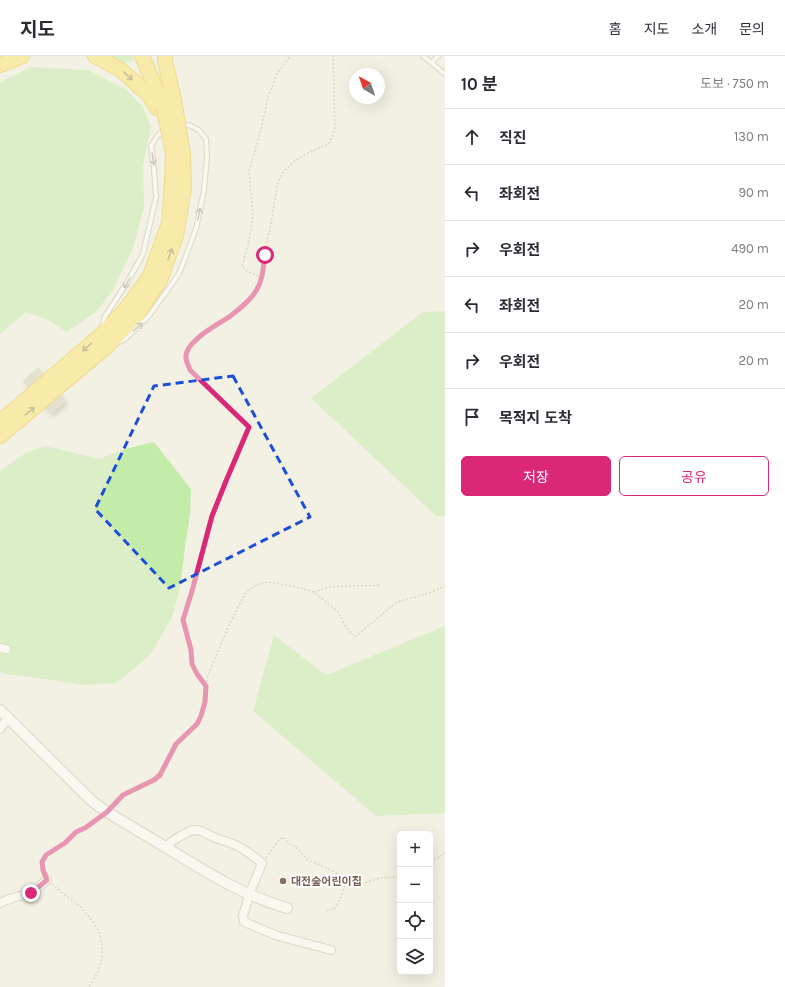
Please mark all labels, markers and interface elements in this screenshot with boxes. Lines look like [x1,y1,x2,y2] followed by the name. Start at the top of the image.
[20,19,55,41] text: 지도
[609,21,622,38] text: 홈
[644,21,669,38] text: 지도
[691,21,717,38] text: 소개
[739,21,765,38] text: 문의
[349,68,385,104] north arrow
[123,72,134,81] one-way arrow
[461,74,498,94] text: 10 분
[700,76,769,91] text: 도보 · 750 m
[461,126,483,148] icon: ahead
[499,129,527,147] text: 직진
[734,129,769,144] text: 130 m
[149,152,157,165] one-way arrow
[461,182,483,204] icon: left
[499,185,540,203] text: 좌회전
[738,185,769,200] text: 90 m
[195,208,203,221] one-way arrow
[461,238,483,260] icon: right
[499,241,540,259] text: 우회전
[731,241,769,256] text: 490 m
[256,246,274,264] route start
[166,248,174,260] one-way arrow
[123,277,131,288] one-way arrow
[461,294,483,316] icon: left
[499,297,540,315] text: 좌회전
[739,297,769,312] text: 20 m
[133,322,143,331] one-way arrow
[82,343,92,352] one-way arrow
[461,350,483,372] icon: right
[499,353,540,371] text: 우회전
[739,353,769,368] text: 20 m
[461,406,483,428] icon: arrive
[25,407,35,416] one-way arrow
[499,409,572,427] text: 목적지 도착
[461,456,611,496] button: 저장
[619,456,769,496] button: 공유
[397,831,433,975] map controls
[397,831,433,867] button: +
[397,867,433,903] button: −
[291,875,362,888] place label: 대전숲어린이집
[278,876,288,886] marker: 대전숲어린이집
[22,884,40,902] route end
[397,903,433,939] button: locate
[397,939,433,975] button: layers

